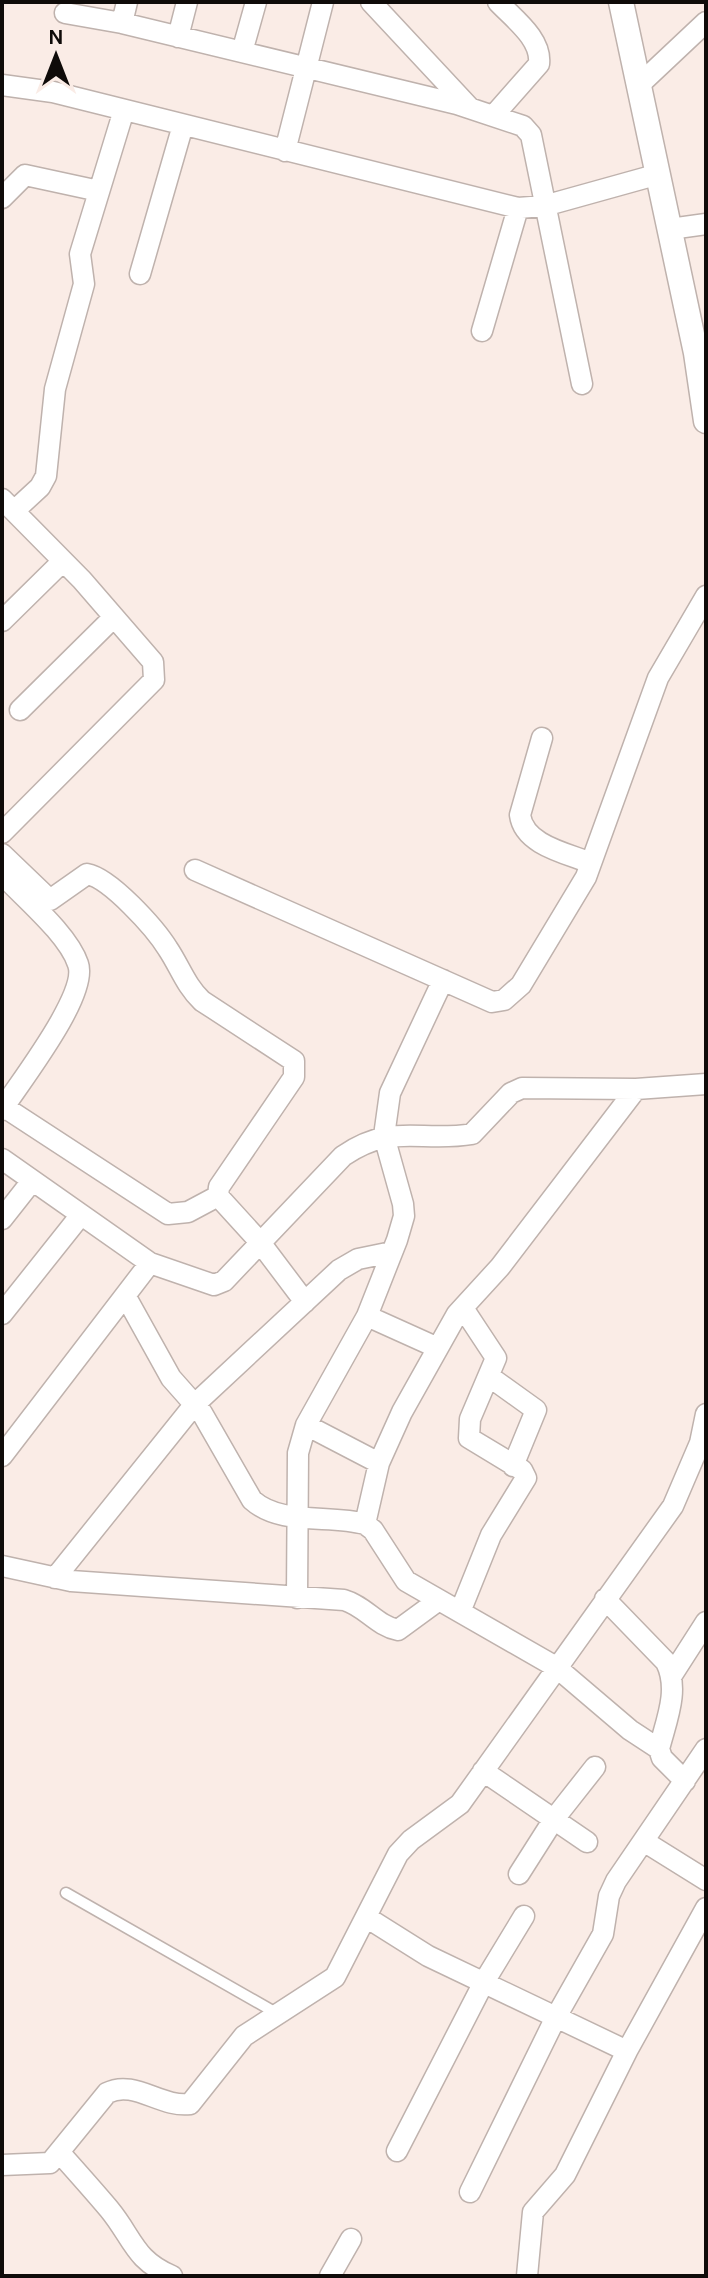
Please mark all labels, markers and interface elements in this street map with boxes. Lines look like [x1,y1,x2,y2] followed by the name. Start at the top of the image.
[16,16,96,96] north arrow
[48,24,64,50] text: N

